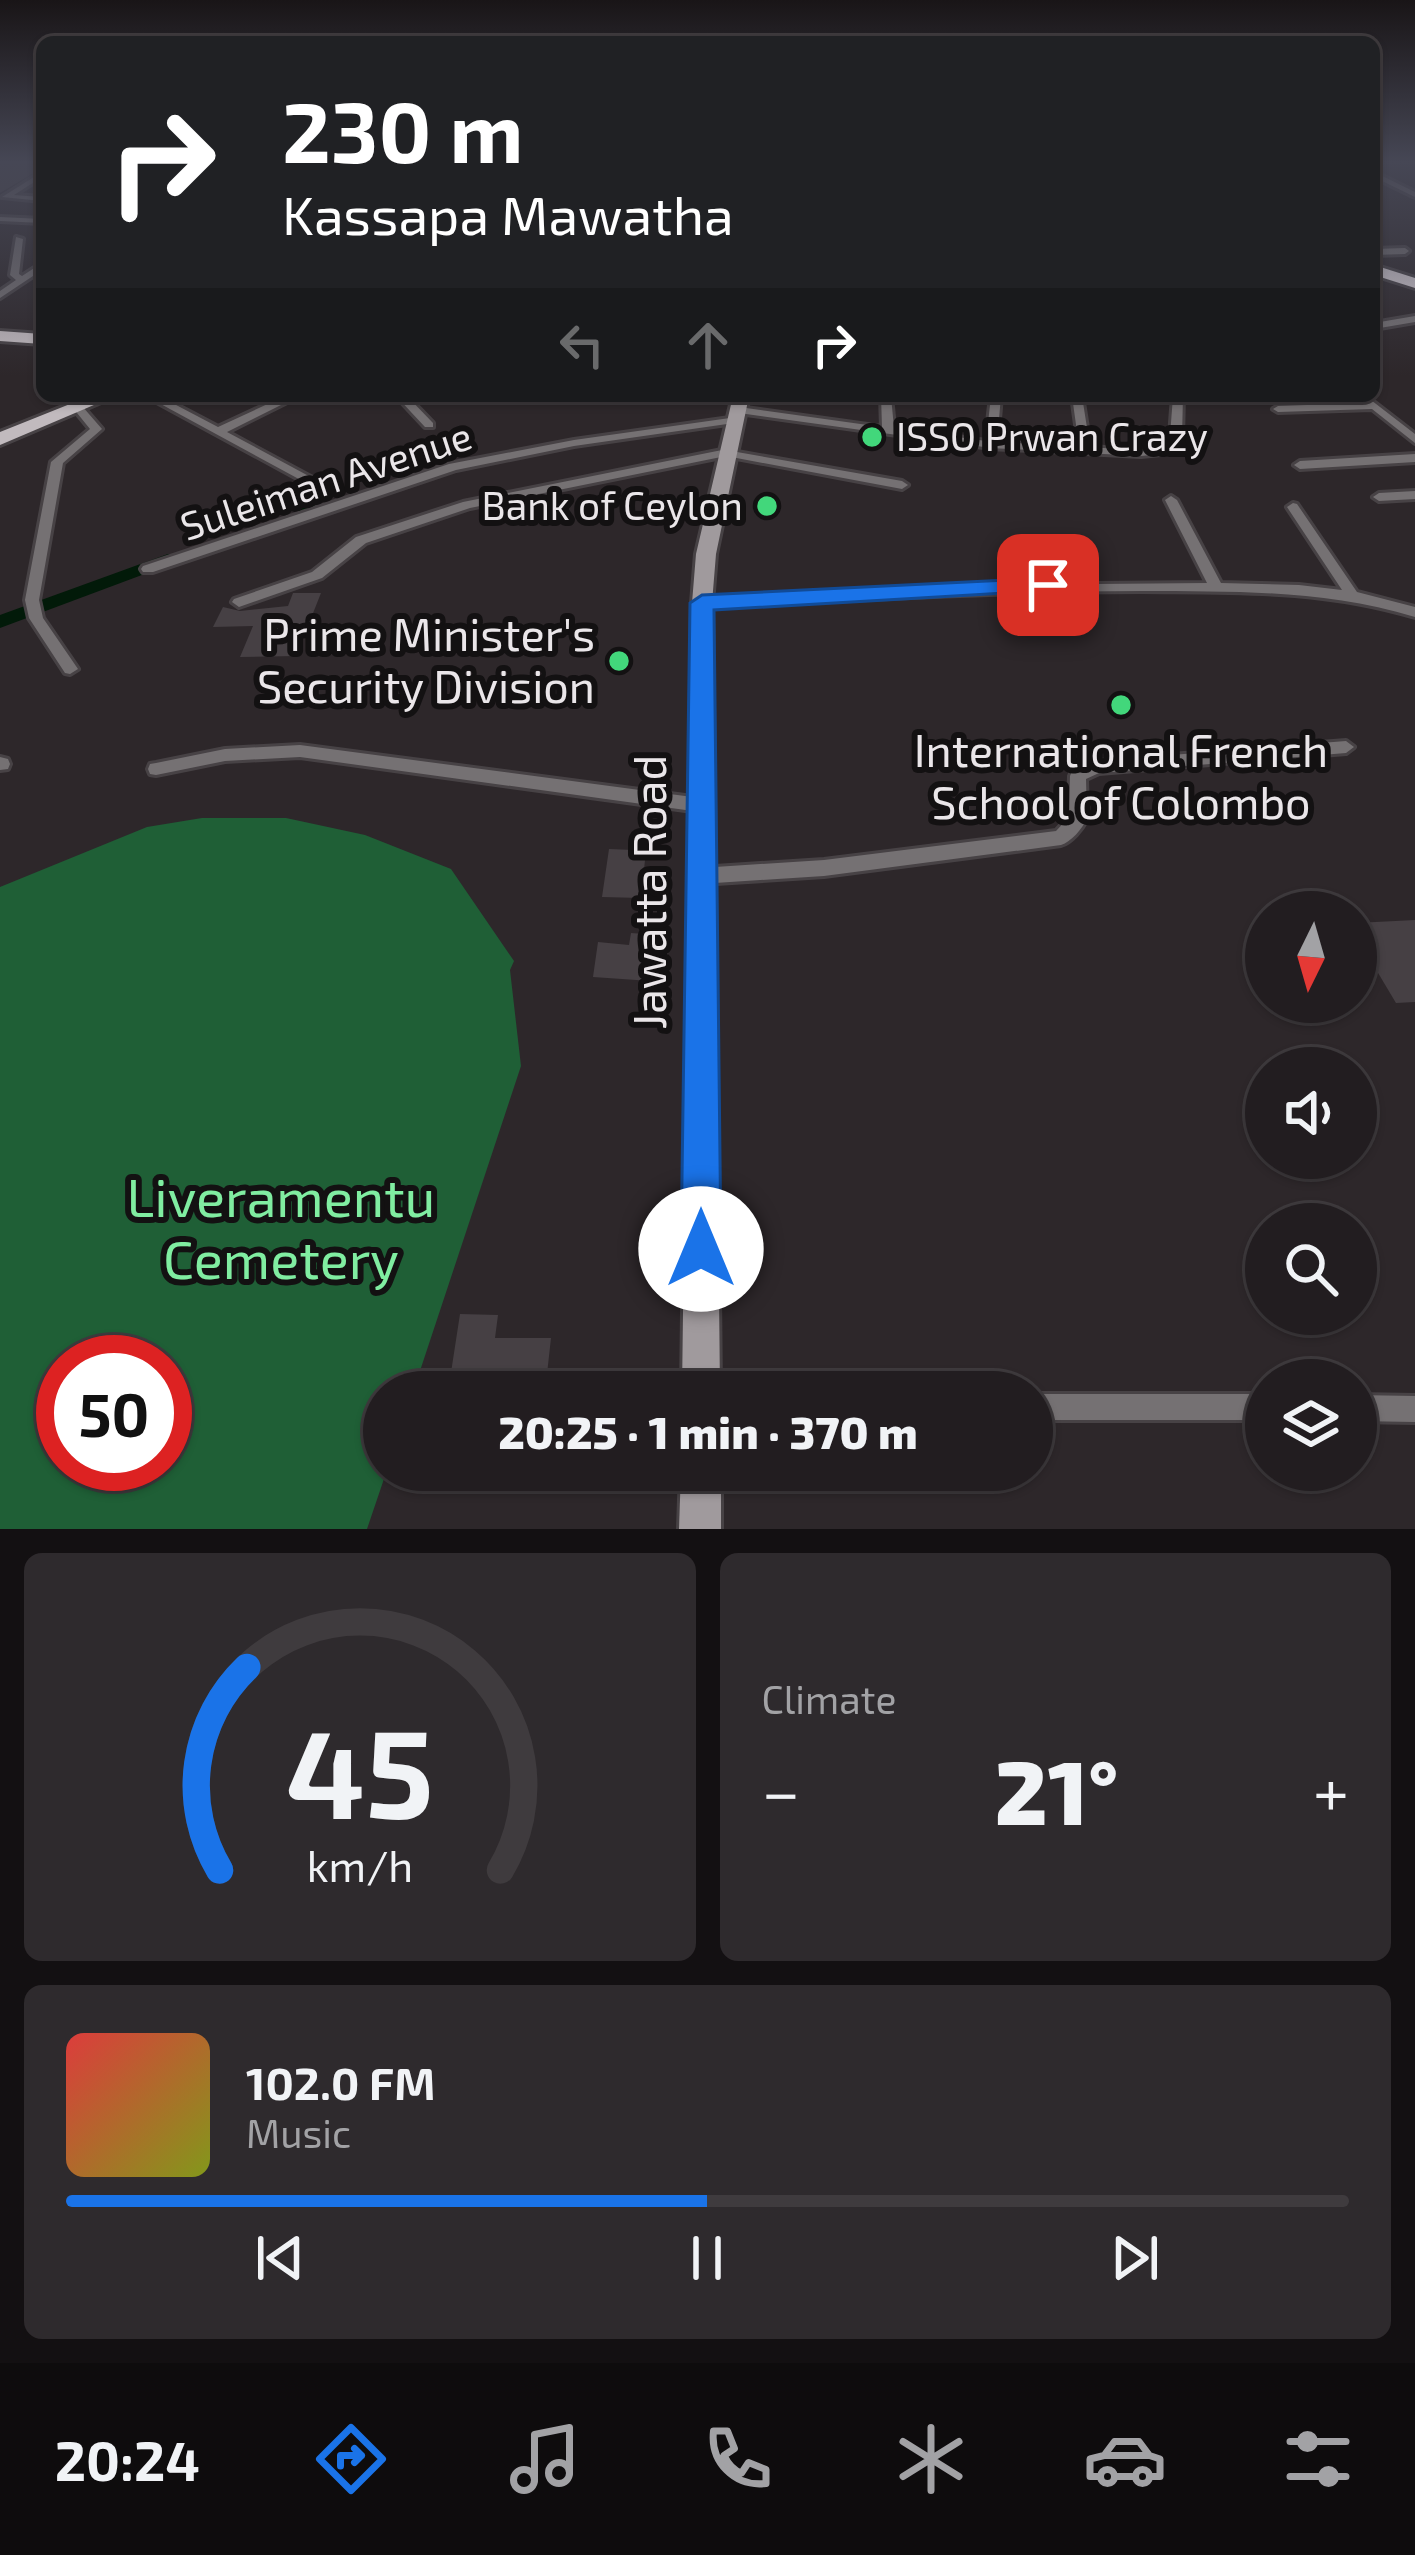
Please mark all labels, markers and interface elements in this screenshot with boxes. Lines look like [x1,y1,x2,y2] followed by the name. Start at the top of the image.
[282,79,524,180] text: 230 m
[84,84,240,240] icon: right
[282,181,734,246] text: Kassapa Mawatha
[549,312,615,378] icon: left
[675,312,741,378] icon: ahead
[801,312,867,378] icon: right
[174,410,477,549] street label: Suleiman Avenue
[896,412,1208,459] place label: ISSO Prwan Crazy
[859,424,885,450] marker: ISSO Prwan Crazy
[482,481,743,528] place label: Bank of Ceylon
[754,493,780,519] marker: Bank of Ceylon
[997,534,1099,636] pin
[1015,552,1081,618] icon: arrive
[257,606,595,712] place label: Prime Minister's Security Division
[606,648,632,674] marker: Prime Minister's Security Division
[1108,692,1134,718] marker: International French School of Colombo
[914,722,1328,828] place label: International French School of Colombo
[621,755,675,1029] street label: Jawatta Road
[1245,891,1377,1023] north arrow
[1245,891,1377,1491] map controls
[1245,1047,1377,1179] button: sound
[127,1163,435,1290] park label: Liveramentu Cemetery
[638,1186,764,1312] position arrow
[1245,1203,1377,1335] button: search
[36,1335,192,1491] speed limit sign: 50
[1245,1359,1377,1491] button: layers
[498,1404,918,1458] text: 20:25 · 1 min · 370 m
[762,1675,896,1722] text: Climate
[286,1694,434,1844] text: 45
[994,1735,1118,1843] text: 21°
[762,1750,800,1829] text: −
[1313,1750,1349,1829] text: +
[306,1839,413,1891] text: km/h
[246,2055,435,2109] text: 102.0 FM
[246,2109,351,2156] text: Music
[247,2225,313,2291] icon: previous
[674,2225,740,2291] icon: pause
[1102,2225,1168,2291] icon: next
[309,2417,393,2501] icon: directions
[503,2417,587,2501] icon: music
[696,2417,780,2501] icon: phone
[889,2417,973,2501] icon: climate
[1083,2417,1167,2501] icon: car
[1276,2417,1360,2501] icon: filters
[55,2427,200,2492] text: 20:24

